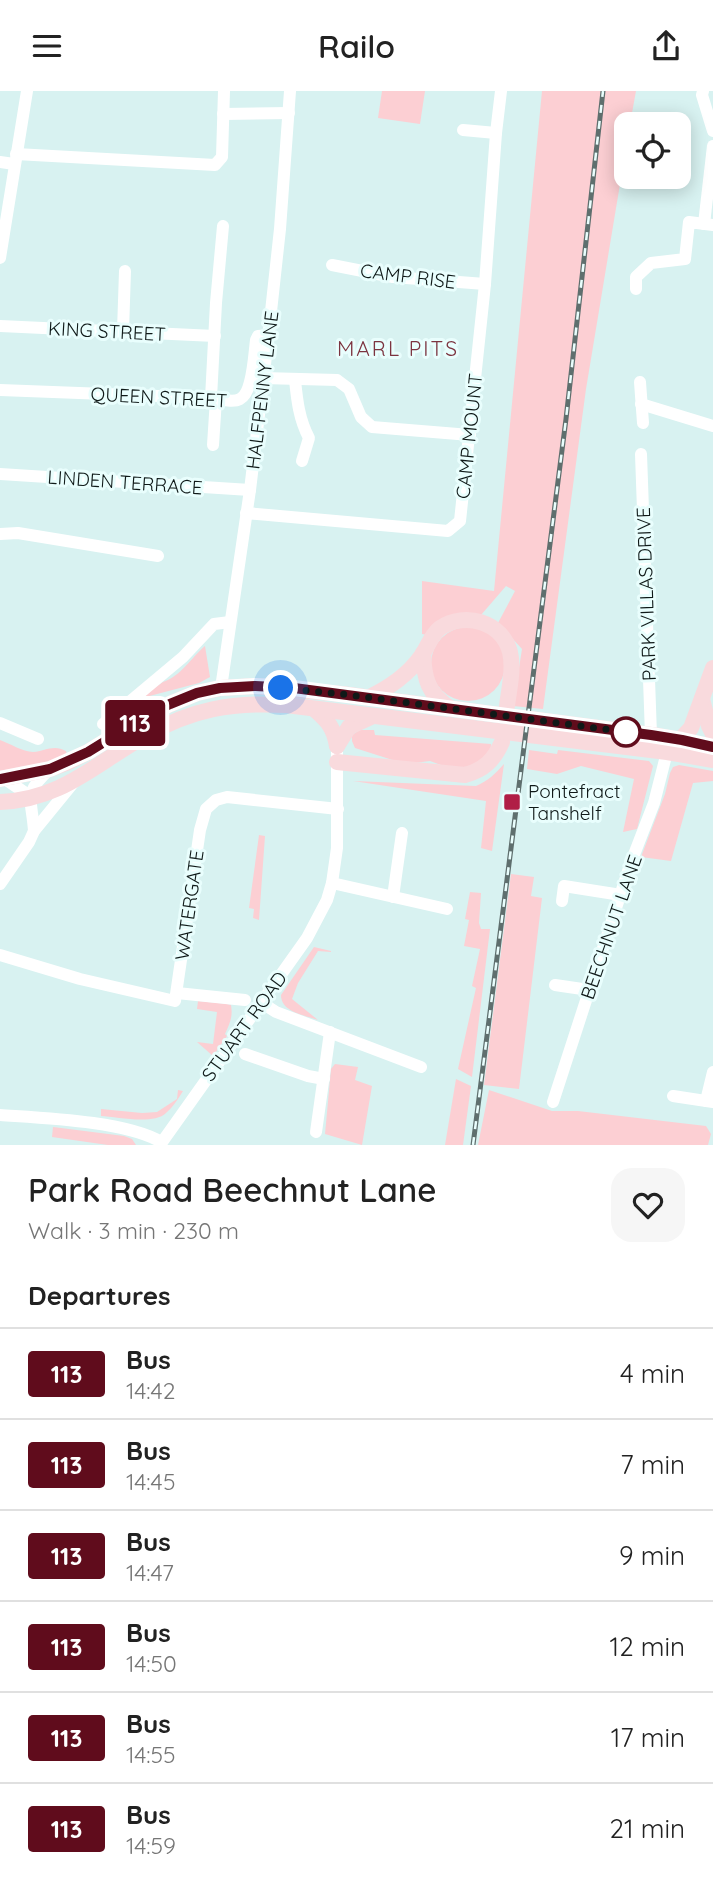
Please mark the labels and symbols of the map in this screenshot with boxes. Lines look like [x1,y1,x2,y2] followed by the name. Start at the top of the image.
[359,258,457,294] street label: CAMP RISE
[240,309,284,471] street label: HALFPENNY LANE
[48,316,166,346] street label: KING STREET
[337,335,459,361] district label: MARL PITS
[450,372,488,500] street label: CAMP MOUNT
[90,381,228,413] street label: QUEEN STREET
[47,465,203,499] street label: LINDEN TERRACE
[631,507,661,681] street label: PARK VILLAS DRIVE
[263,670,298,705] your location
[95,700,175,746] line badge: 113
[611,717,641,747] unlabelled marker
[528,779,620,825] place label: Pontefract Tanshelf
[502,792,522,812] marker: Pontefract Tanshelf
[169,848,209,962] street label: WATERGATE
[575,852,647,1002] street label: BEECHNUT LANE
[196,966,292,1086] street label: STUART ROAD

